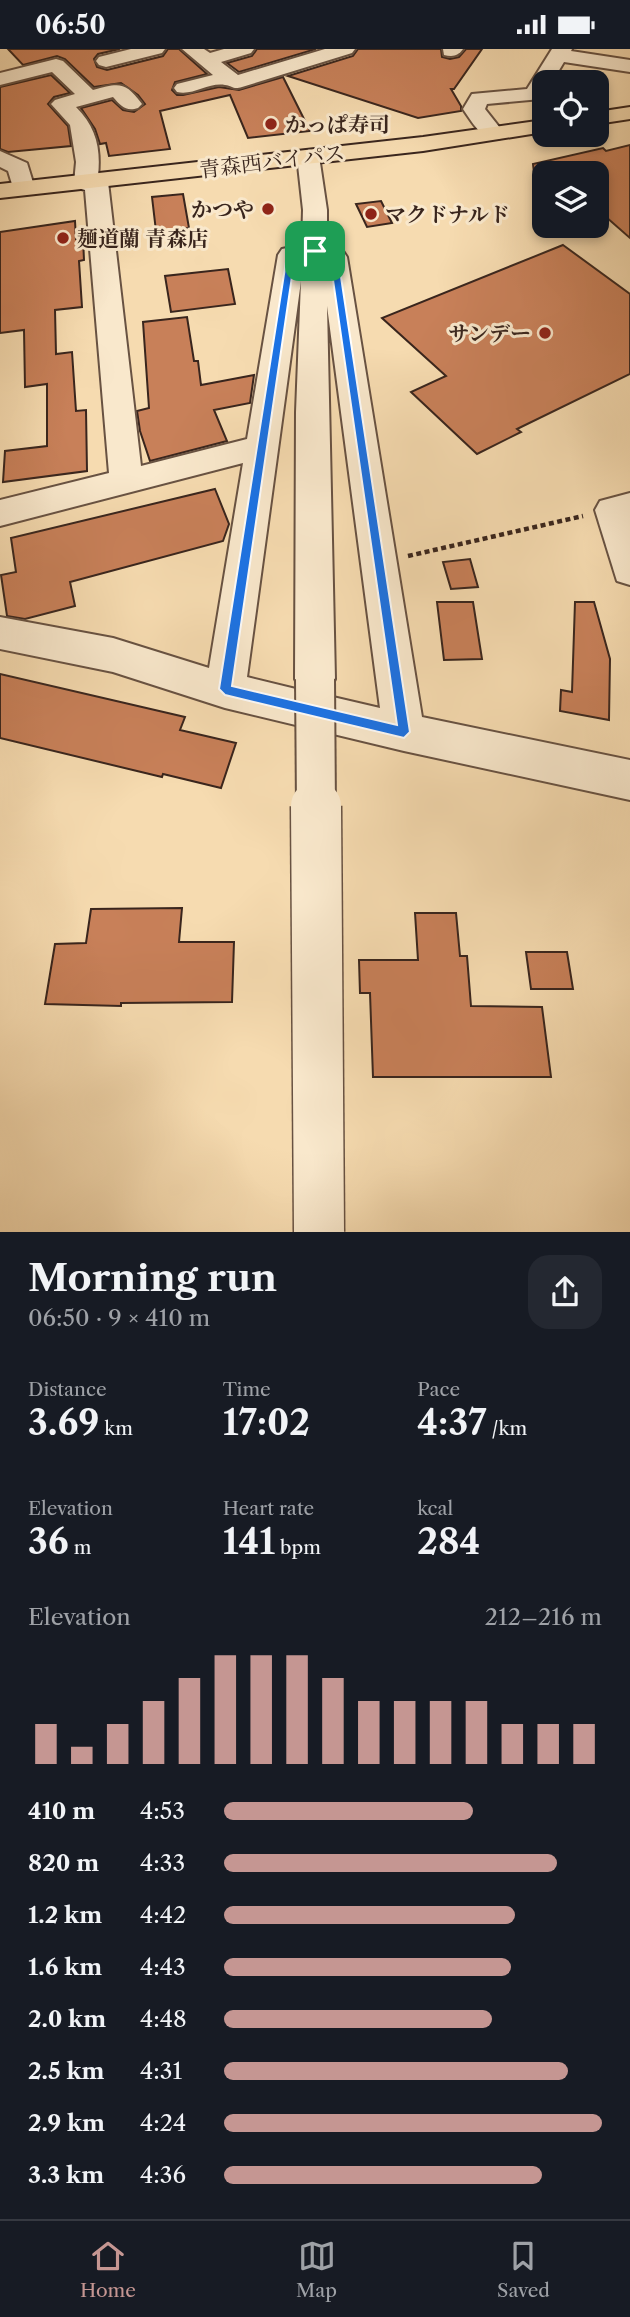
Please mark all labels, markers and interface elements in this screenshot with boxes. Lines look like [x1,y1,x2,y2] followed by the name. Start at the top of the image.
[35,9,106,41] text: 06:50
[532,70,609,238] map controls
[532,70,609,147] button: locate
[285,112,390,137] place label: かっぱ寿司
[263,116,279,132] marker: かっぱ寿司
[198,140,346,182] street label: 青森西バイパス
[532,161,609,238] button: layers
[191,197,254,222] place label: かつや
[260,201,276,217] marker: かつや
[385,202,510,227] place label: マクドナルド
[363,206,379,222] marker: マクドナルド
[285,221,345,281] pin
[77,226,208,251] place label: 麺道蘭 青森店
[55,230,71,246] marker: 麺道蘭 青森店
[296,232,334,270] icon: arrive
[448,321,531,346] place label: サンデー
[537,325,553,341] marker: サンデー
[28,1254,277,1301] text: Morning run
[528,1255,602,1329] button: share
[28,1304,210,1332] text: 06:50 · 9 × 410 m
[28,1378,107,1401] text: Distance
[223,1378,271,1401] text: Time
[417,1378,460,1401] text: Pace
[28,1401,99,1444] text: 3.69
[223,1401,310,1444] text: 17:02
[417,1401,487,1444] text: 4:37
[99,1417,133,1440] text: km
[487,1417,527,1440] text: /km
[28,1497,113,1520] text: Elevation
[223,1497,314,1520] text: Heart rate
[417,1497,453,1520] text: kcal
[28,1520,69,1563] text: 36
[223,1520,275,1563] text: 141
[417,1520,480,1563] text: 284
[69,1536,91,1559] text: m
[275,1536,321,1559] text: bpm
[28,1603,131,1631] text: Elevation
[485,1603,602,1631] text: 212–216 m
[28,1797,95,1825] text: 410 m
[140,1797,185,1825] text: 4:53
[28,1849,99,1877] text: 820 m
[140,1849,185,1877] text: 4:33
[28,1901,102,1929] text: 1.2 km
[140,1901,186,1929] text: 4:42
[28,1953,102,1981] text: 1.6 km
[140,1953,186,1981] text: 4:43
[28,2005,106,2033] text: 2.0 km
[140,2005,187,2033] text: 4:48
[28,2057,104,2085] text: 2.5 km
[140,2057,182,2085] text: 4:31
[28,2109,105,2137] text: 2.9 km
[140,2109,186,2137] text: 4:24
[28,2161,104,2189] text: 3.3 km
[140,2161,186,2189] text: 4:36
[80,2237,136,2302] tab: Home
[296,2237,337,2302] tab: Map
[497,2237,550,2302] tab: Saved

